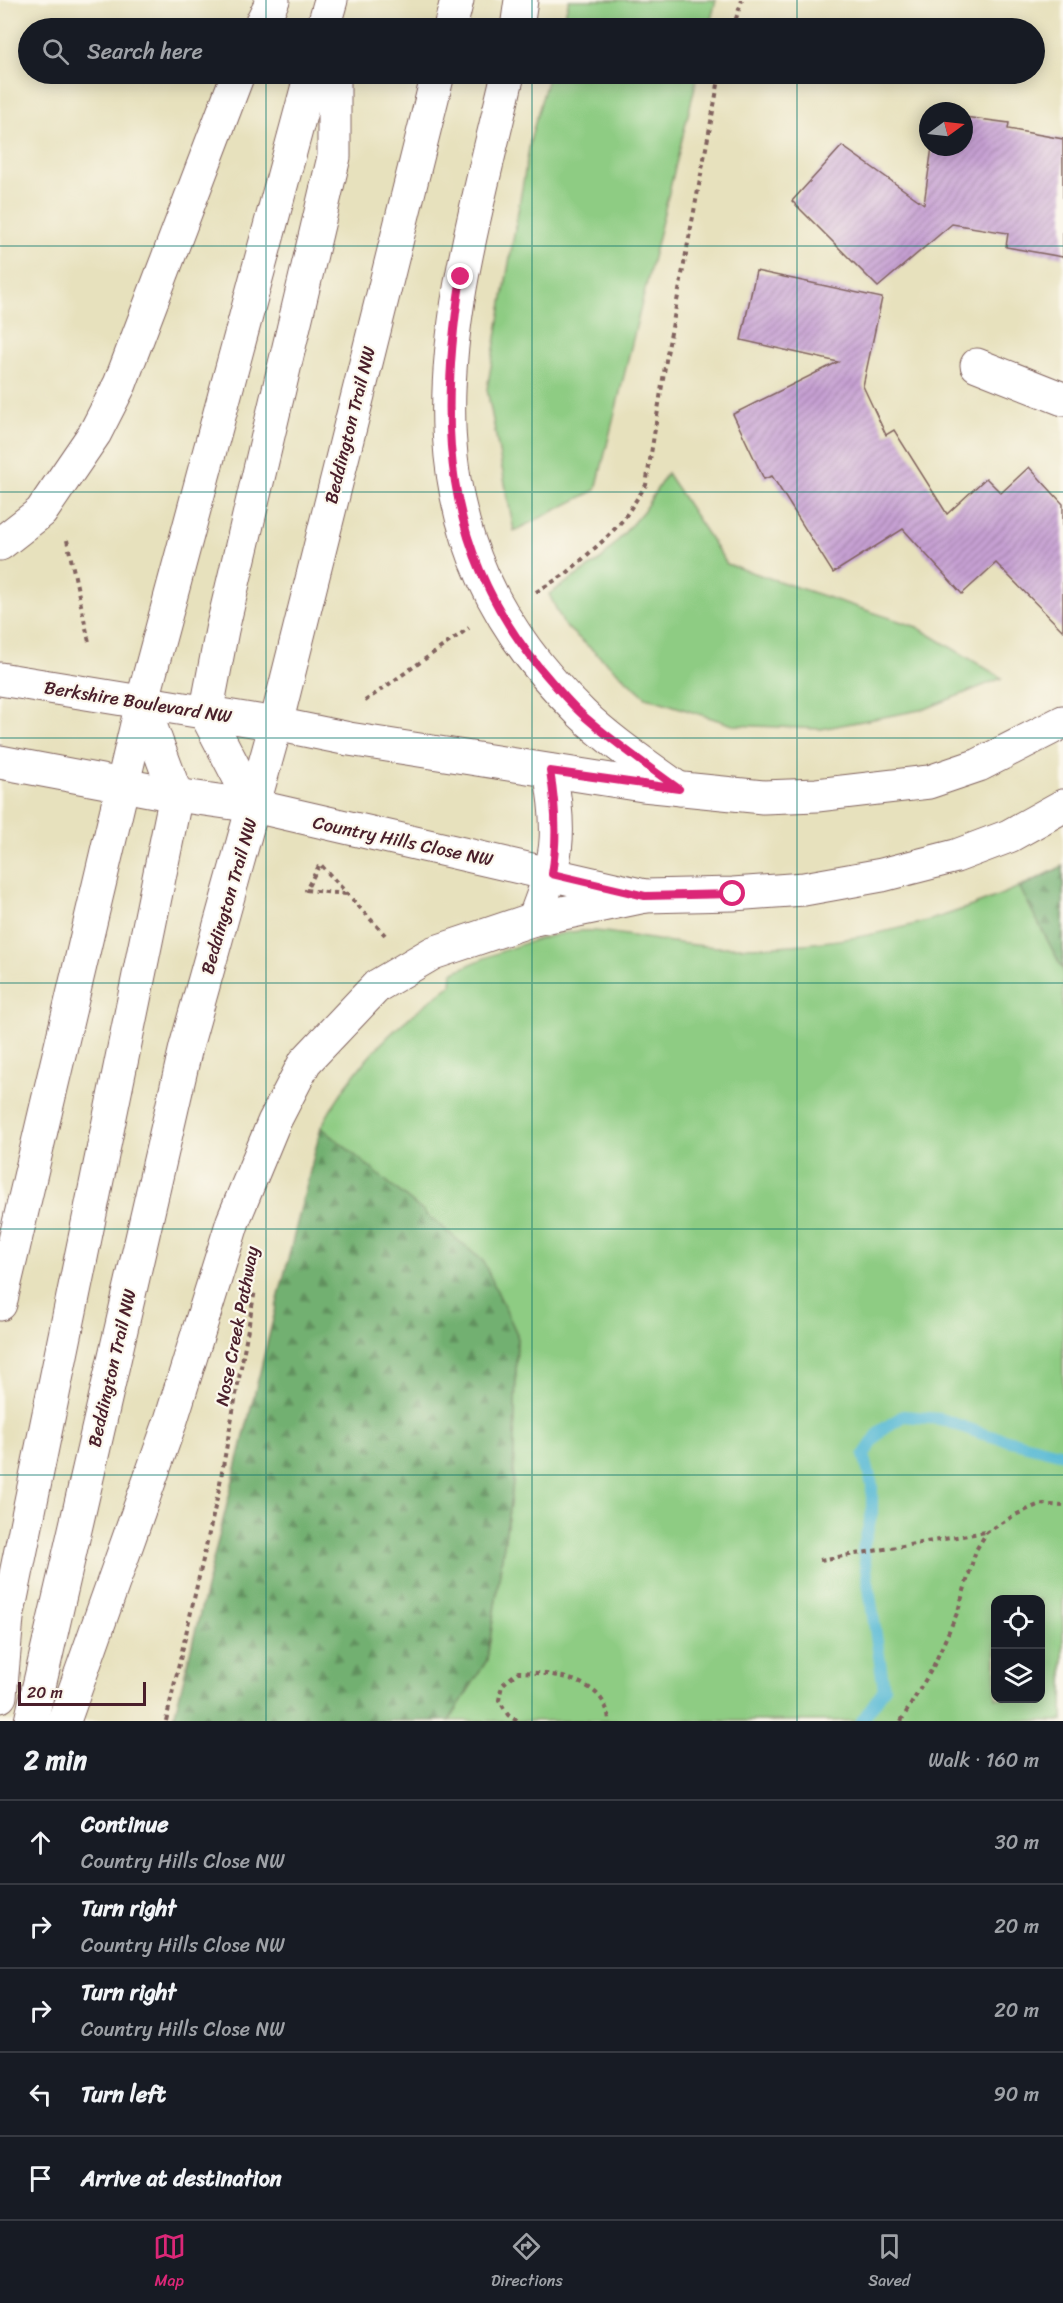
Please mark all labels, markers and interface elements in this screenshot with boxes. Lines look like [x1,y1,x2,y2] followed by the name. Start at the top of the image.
[18,18,1045,84] search box
[87,32,203,71] text: Search here
[39,35,72,68] icon: search
[919,102,973,156] north arrow
[447,263,473,289] route end
[315,342,385,507] street label: Beddington Trail NW
[42,671,235,733] street label: Berkshire Boulevard NW
[310,806,497,876] street label: Country Hills Close NW
[191,813,267,978] street label: Beddington Trail NW
[719,880,745,906] route start
[206,1243,268,1409] street label: Nose Creek Pathway
[78,1285,146,1450] street label: Beddington Trail NW
[991,1595,1045,1703] map controls
[991,1595,1045,1649] button: locate
[991,1649,1045,1703] button: layers
[27,1678,63,1707] text: 20 m
[18,1679,146,1706] scale bar
[24,1737,87,1783] text: 2 min
[928,1743,1039,1778] text: Walk · 160 m
[81,1805,169,1844] text: Continue
[995,1825,1039,1860] text: 30 m
[24,1826,57,1859] icon: ahead
[81,1844,285,1879] text: Country Hills Close NW
[81,1889,176,1928] text: Turn right
[994,1909,1039,1944] text: 20 m
[24,1910,57,1943] icon: right
[81,1928,285,1963] text: Country Hills Close NW
[81,1973,176,2012] text: Turn right
[994,1993,1039,2028] text: 20 m
[24,1994,57,2027] icon: right
[81,2012,285,2047] text: Country Hills Close NW
[81,2075,166,2114] text: Turn left
[994,2077,1039,2112] text: 90 m
[24,2078,57,2111] icon: left
[81,2159,282,2198] text: Arrive at destination
[24,2162,57,2195] icon: arrive
[153,2230,186,2295] tab: Map
[491,2230,563,2295] tab: Directions
[868,2230,910,2295] tab: Saved

